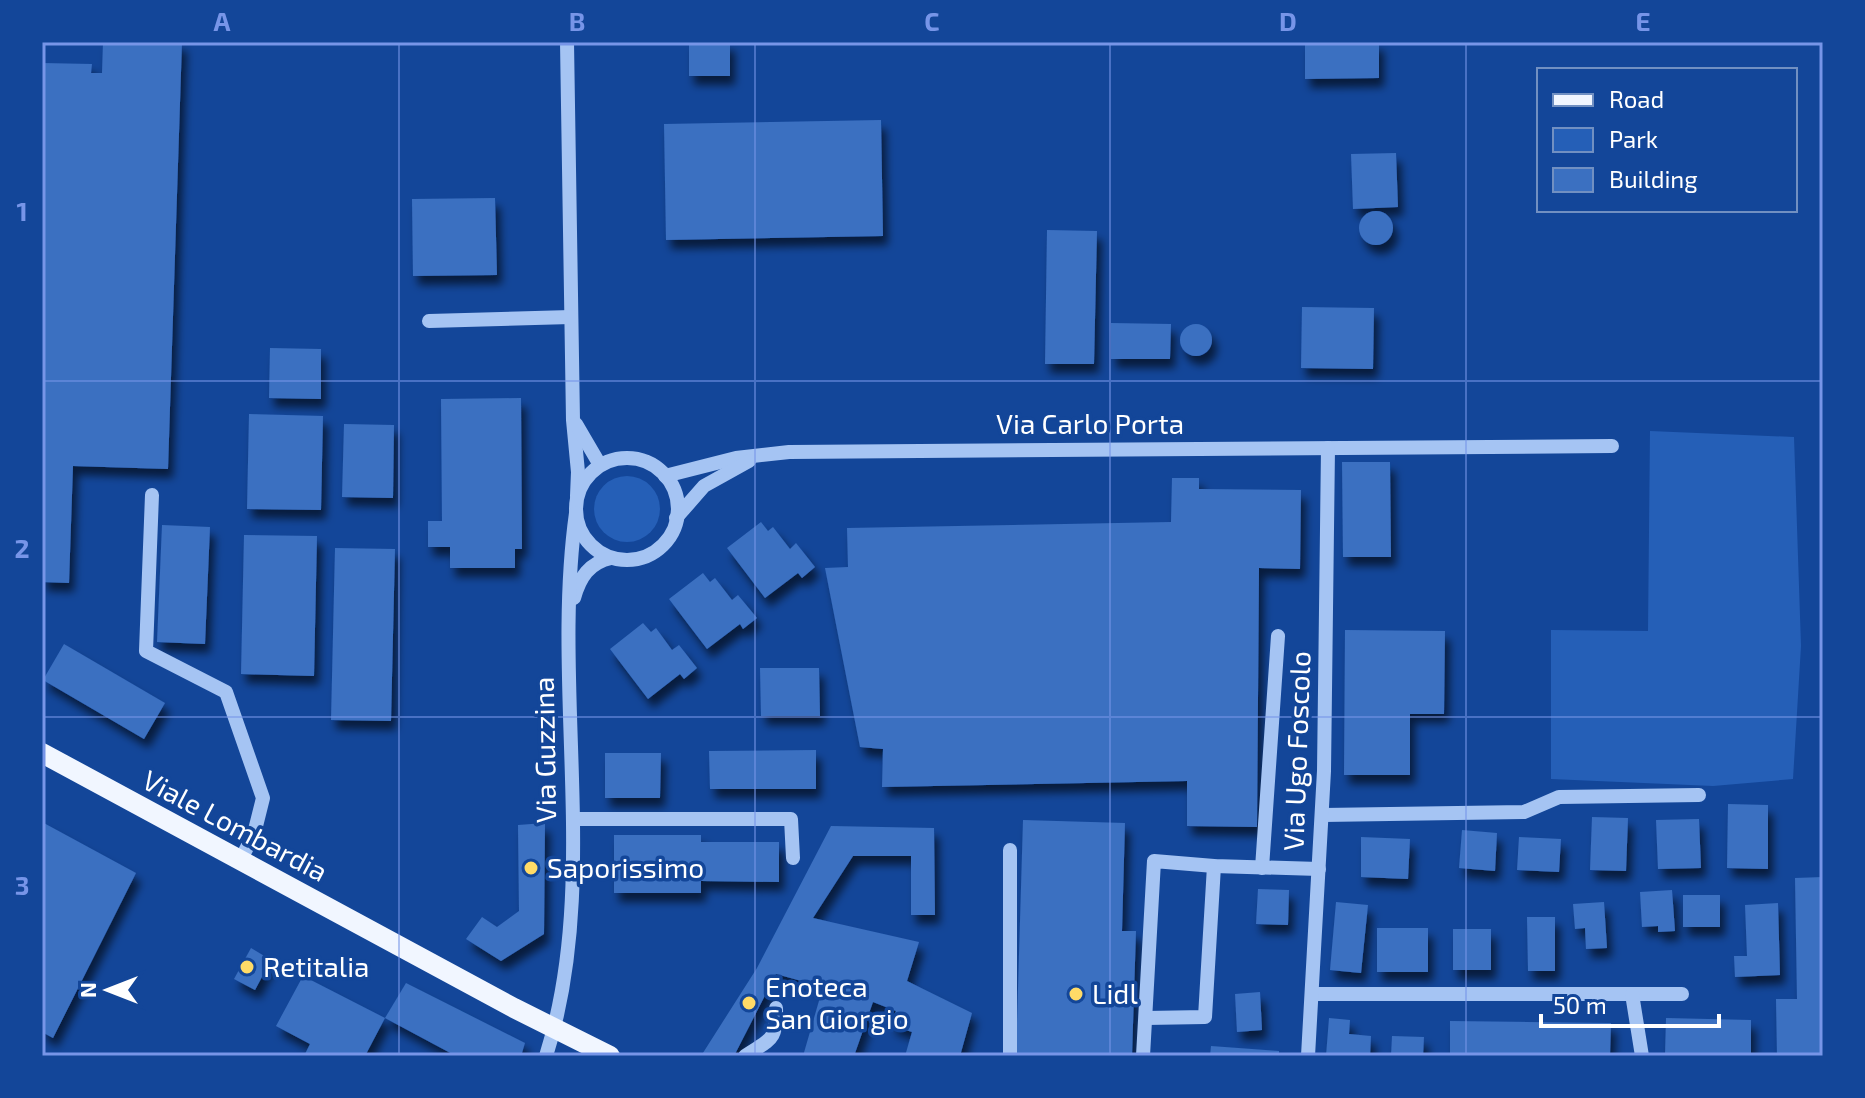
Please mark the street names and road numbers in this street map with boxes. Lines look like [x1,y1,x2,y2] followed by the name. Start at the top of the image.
[996,406,1184,440] street label: Via Carlo Porta
[1276,650,1316,852] street label: Via Ugo Foscolo
[526,677,562,823] street label: Via Guzzina
[137,762,334,888] street label: Viale Lombardia

